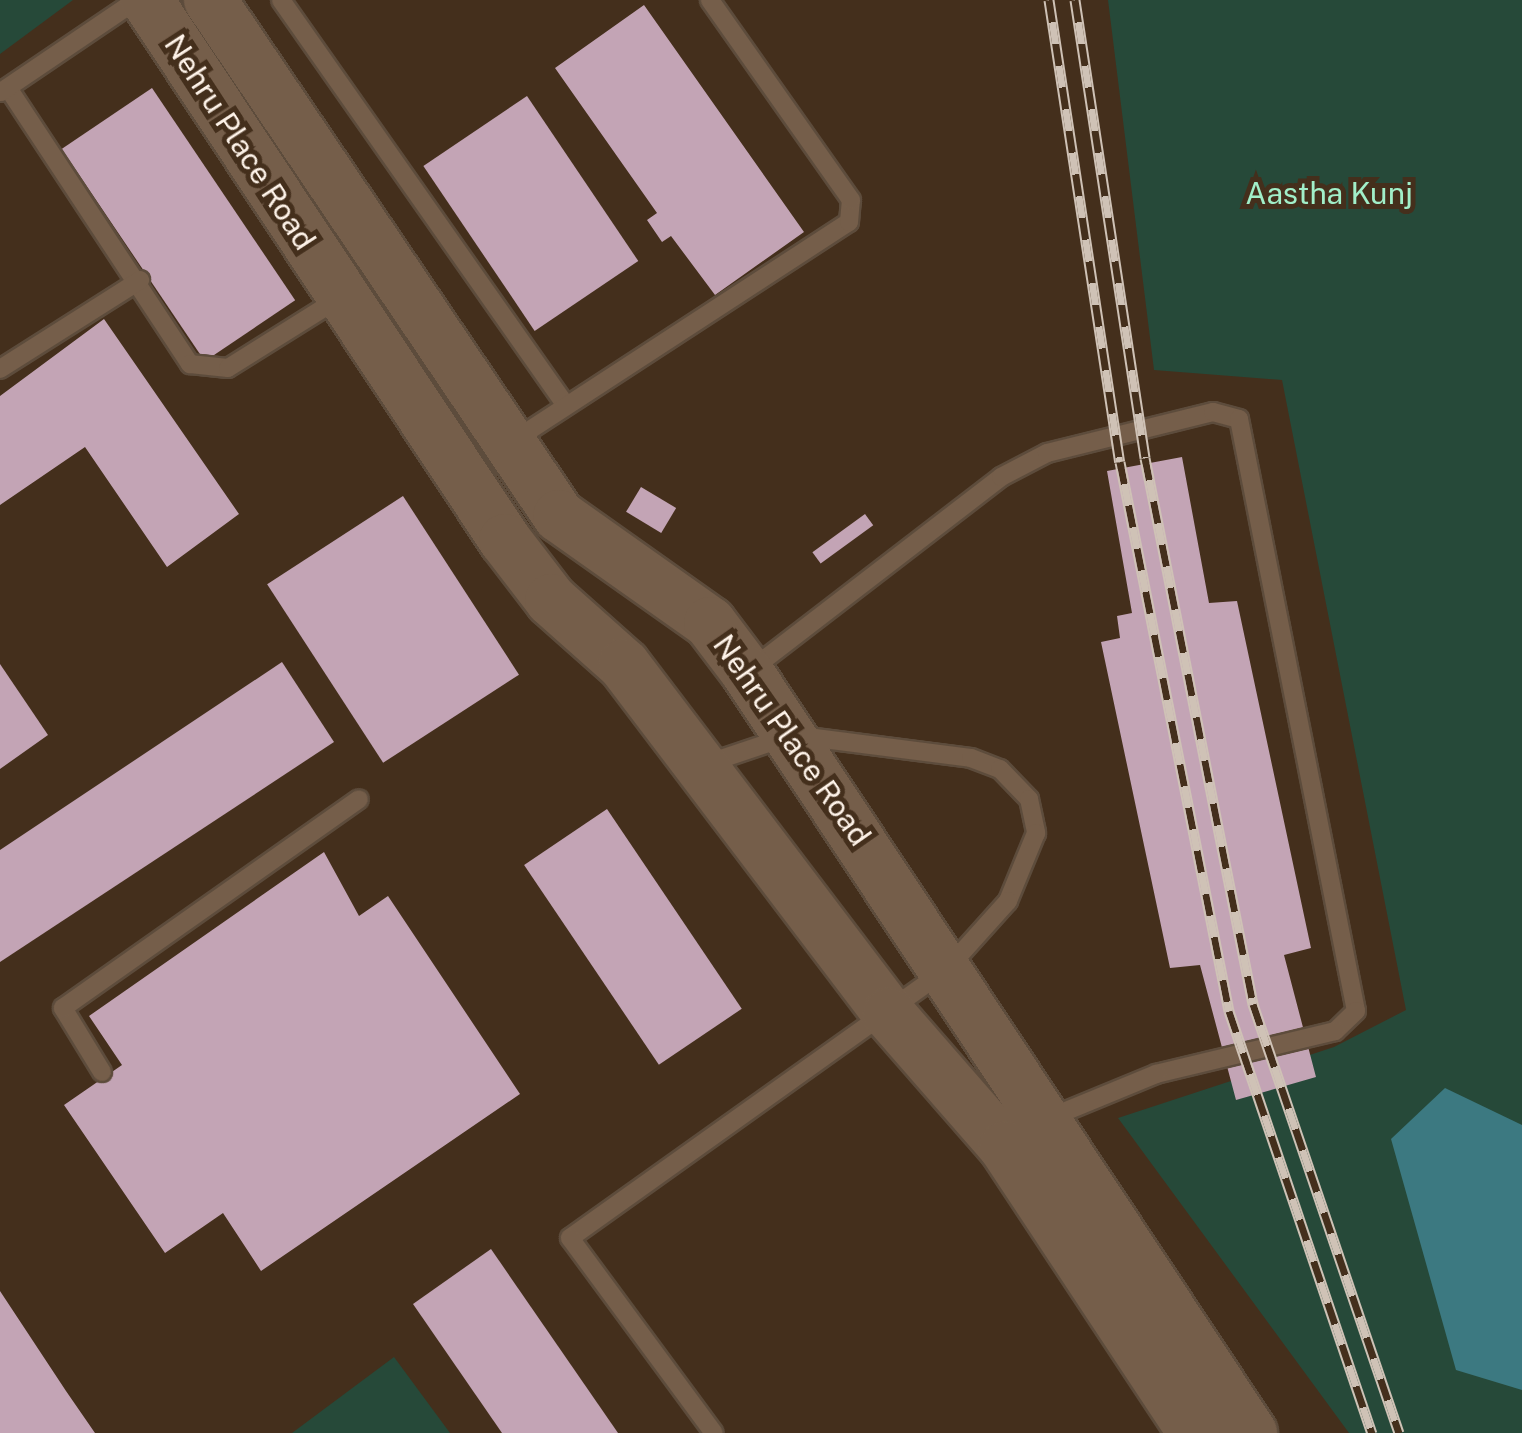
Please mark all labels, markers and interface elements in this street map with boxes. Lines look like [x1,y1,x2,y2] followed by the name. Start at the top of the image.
[157,28,323,256] street label: Nehru Place Road
[1245,175,1413,211] park label: Aastha Kunj
[706,628,878,852] street label: Nehru Place Road

